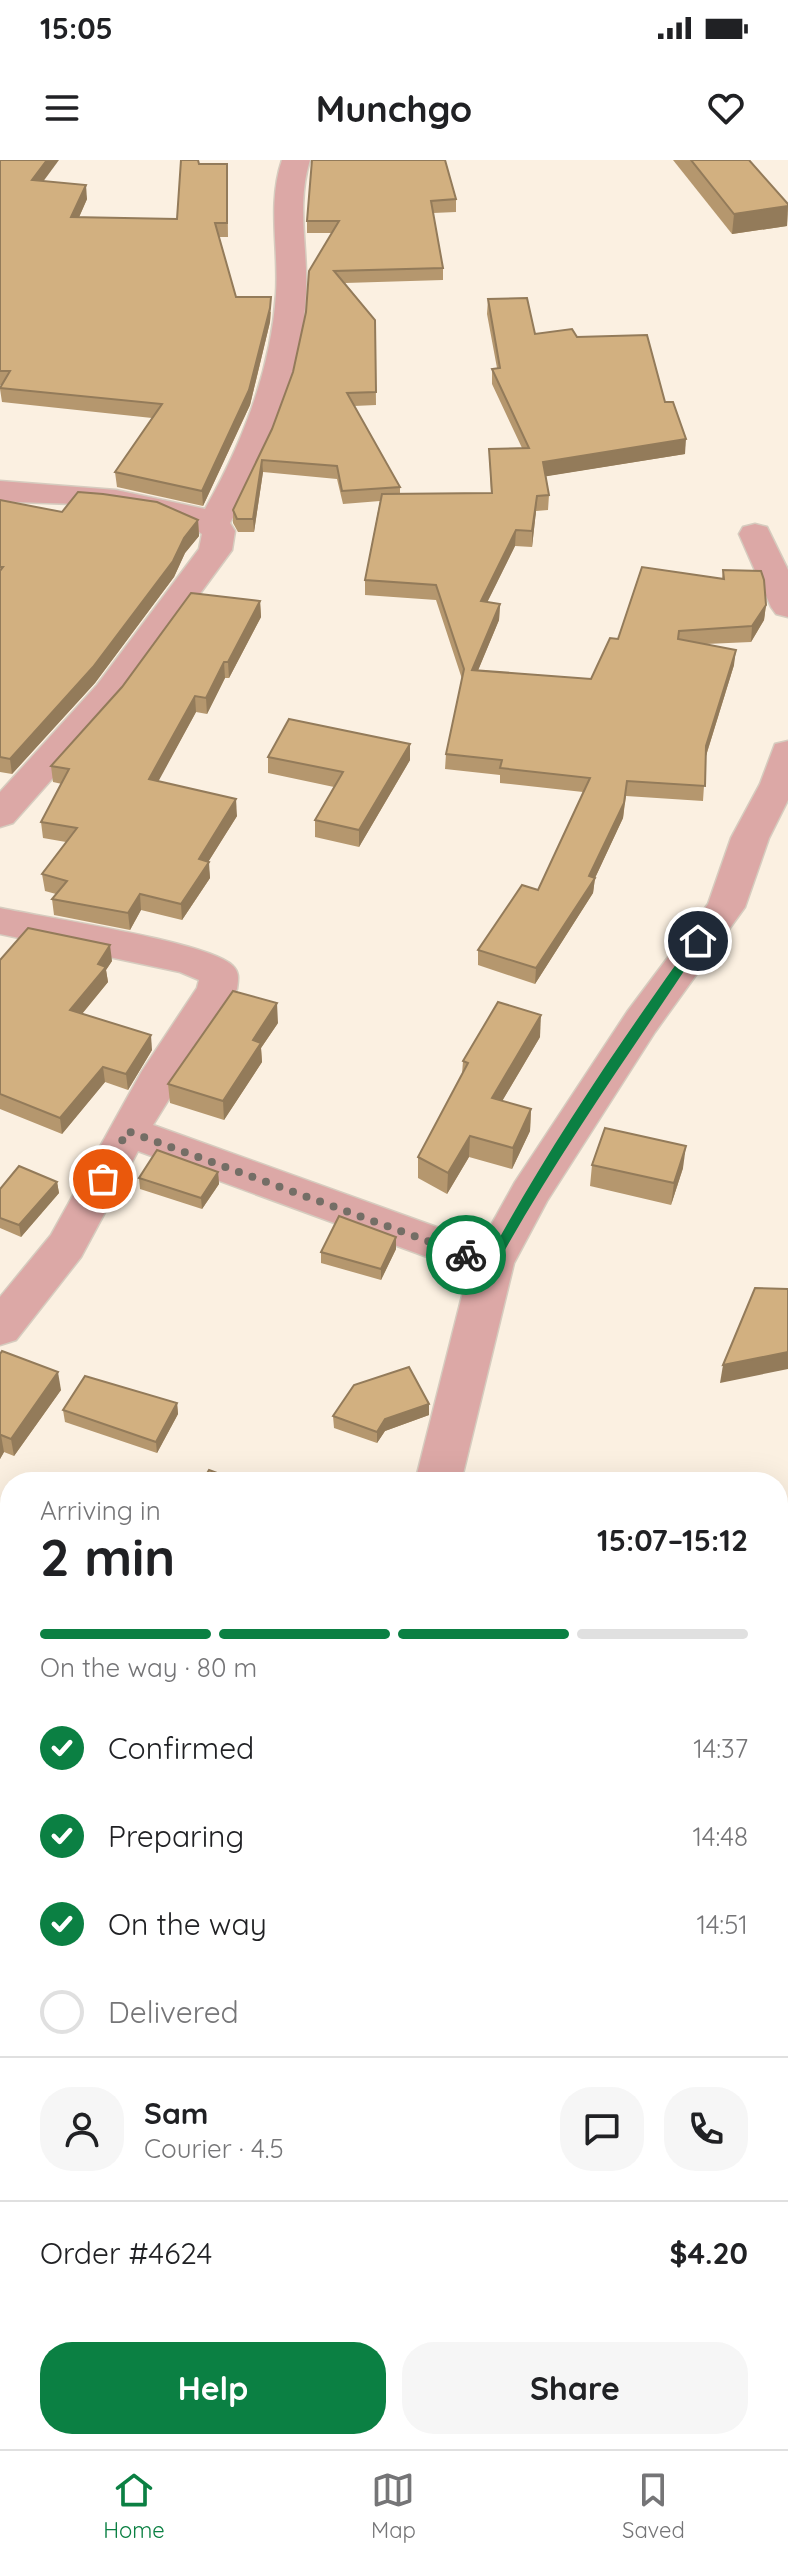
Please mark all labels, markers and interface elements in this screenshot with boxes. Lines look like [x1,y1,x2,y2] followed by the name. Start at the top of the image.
[40,9,113,47] text: 15:05
[40,86,84,130] icon: menu
[316,86,472,131] text: Munchgo
[704,86,748,130] icon: heart
[664,907,732,975] pin
[676,919,720,963] icon: home
[69,1145,137,1213] pin
[81,1157,125,1201] icon: bag
[426,1215,506,1295] courier
[444,1233,488,1277] icon: bike
[40,1494,161,1527] text: Arriving in
[597,1521,748,1559] text: 15:07–15:12
[40,1524,175,1589] text: 2 min
[40,1651,257,1684] text: On the way · 80 m
[40,1726,84,1770] icon: check
[108,1729,254,1767] text: Confirmed
[693,1732,748,1765] text: 14:37
[40,1814,84,1858] icon: check
[108,1817,244,1855] text: Preparing
[692,1820,748,1853] text: 14:48
[40,1902,84,1946] icon: check
[108,1905,267,1943] text: On the way
[696,1908,748,1941] text: 14:51
[108,1993,239,2031] text: Delivered
[40,2087,124,2171] button: person
[560,2087,644,2171] button: chat
[664,2087,748,2171] button: phone
[144,2094,208,2132] text: Sam
[144,2132,284,2165] text: Courier · 4.5
[40,2234,212,2272] text: Order #4624
[669,2234,748,2272] text: $4.20
[40,2342,386,2434] button: Help
[402,2342,748,2434] button: Share
[103,2468,165,2544] tab: Home
[371,2468,416,2544] tab: Map
[622,2468,685,2544] tab: Saved

